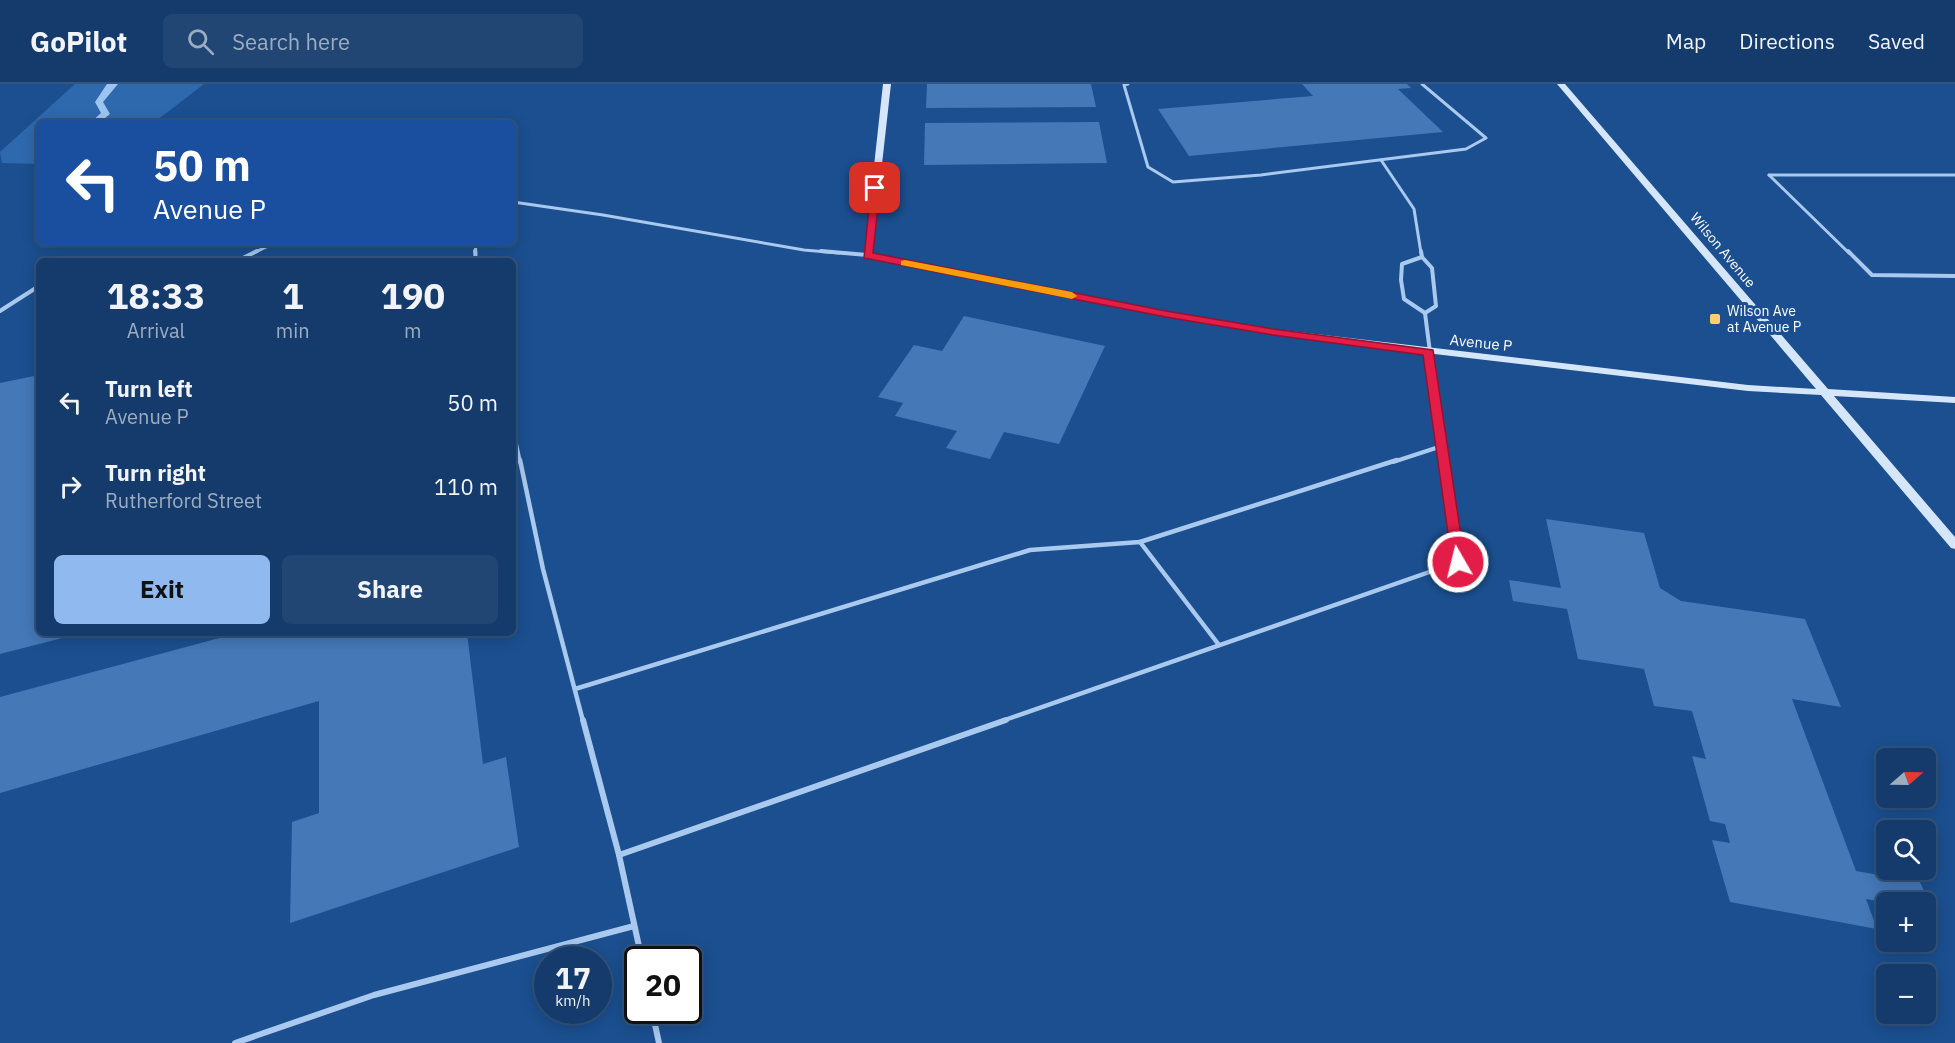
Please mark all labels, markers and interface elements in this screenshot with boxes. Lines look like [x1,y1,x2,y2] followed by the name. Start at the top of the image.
[163,14,583,68] search box
[30,23,127,60] text: GoPilot
[184,25,217,58] icon: search
[232,27,350,56] text: Search here
[1666,27,1706,55] text: Map
[1739,27,1835,55] text: Directions
[1868,27,1925,55] text: Saved
[153,138,251,193] text: 50 m
[54,144,132,222] icon: left
[849,162,900,213] pin
[858,171,891,204] icon: arrive
[153,191,266,226] text: Avenue P
[1686,209,1760,291] street label: Wilson Avenue
[107,272,205,319] text: 18:33
[282,272,304,319] text: 1
[380,272,445,319] text: 190
[1727,302,1801,336] place label: Wilson Ave at Avenue P
[1708,312,1722,326] marker: Wilson Ave at Avenue P
[127,317,185,344] text: Arrival
[276,317,310,344] text: min
[404,317,422,344] text: m
[1449,330,1513,355] street label: Avenue P
[105,374,193,403] text: Turn left
[54,386,87,419] icon: left
[447,388,498,417] text: 50 m
[105,403,189,430] text: Avenue P
[105,458,206,487] text: Turn right
[54,470,87,503] icon: right
[434,472,498,501] text: 110 m
[105,487,262,514] text: Rutherford Street
[1426,530,1490,594] position arrow
[54,555,270,624] button: Exit
[282,555,498,624] button: Share
[1876,748,1936,808] north arrow
[1876,748,1936,1024] map controls
[1876,820,1936,880] button: search
[1876,892,1936,952] button: +
[624,946,702,1024] speed limit sign: 20
[555,958,591,997] text: 17
[1876,964,1936,1024] button: −
[555,991,591,1010] text: km/h

